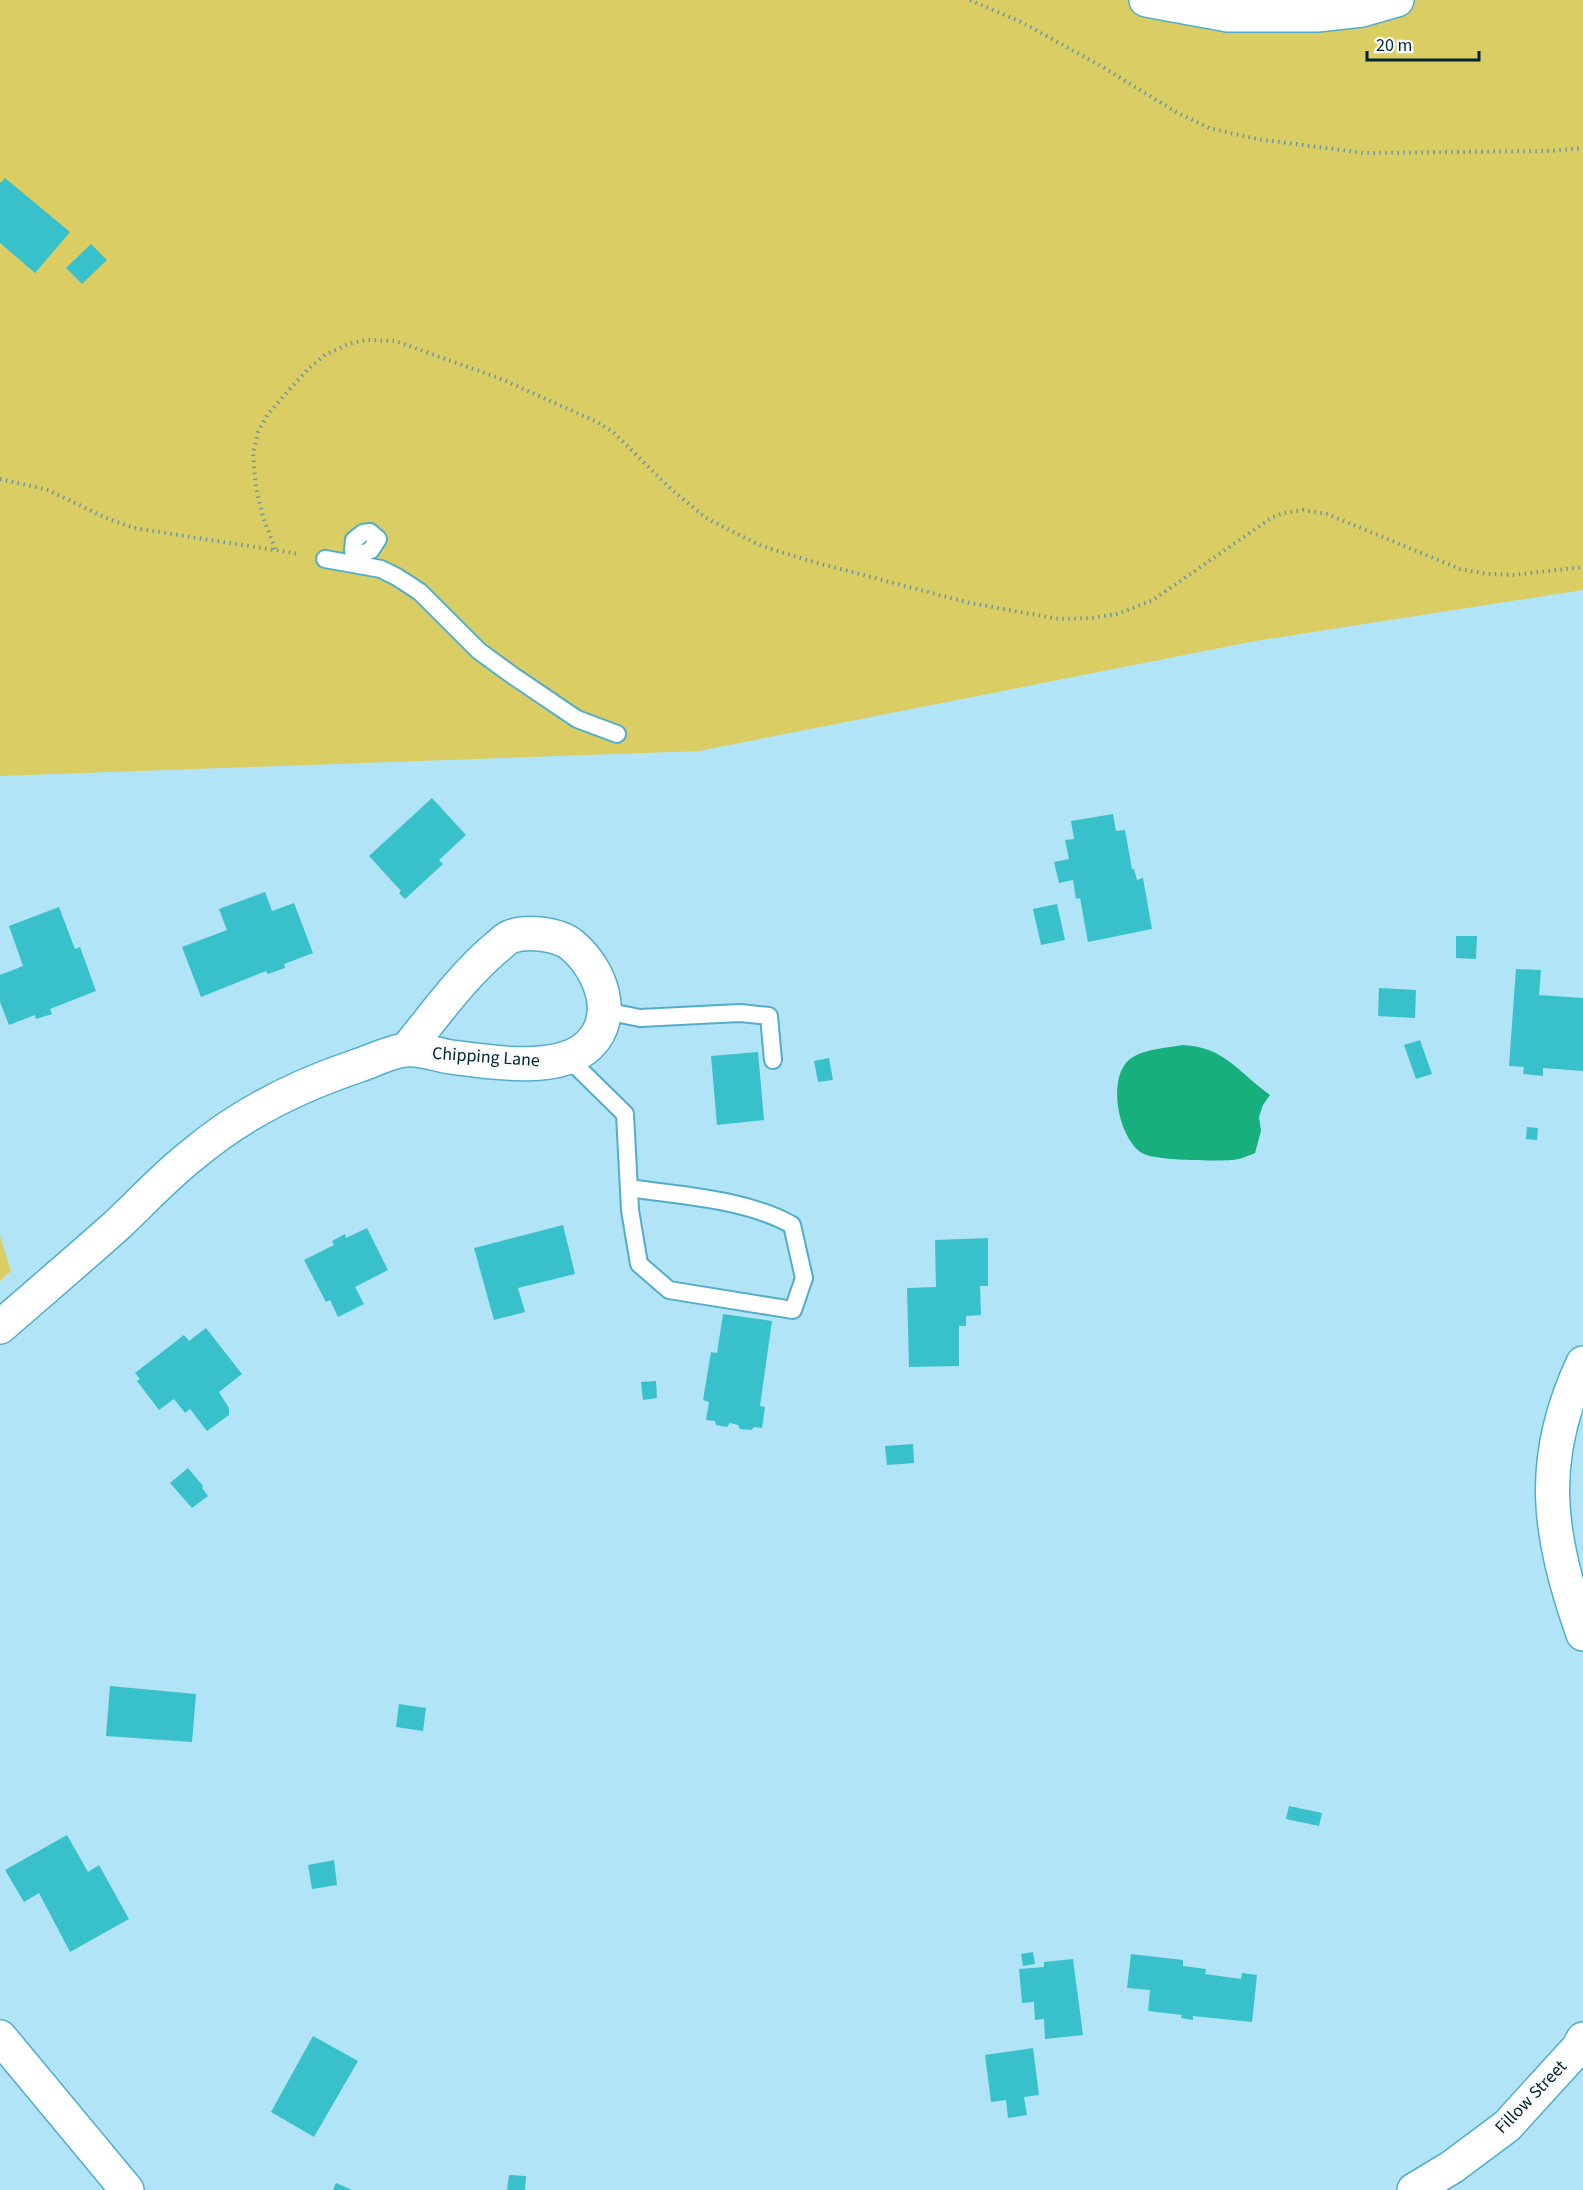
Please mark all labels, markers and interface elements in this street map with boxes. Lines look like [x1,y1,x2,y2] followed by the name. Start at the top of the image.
[1367,24,1480,62] scale bar
[1376,33,1412,58] text: 20 m
[431,1041,541,1073] street label: Chipping Lane
[1489,2055,1573,2139] street label: Fillow Street

